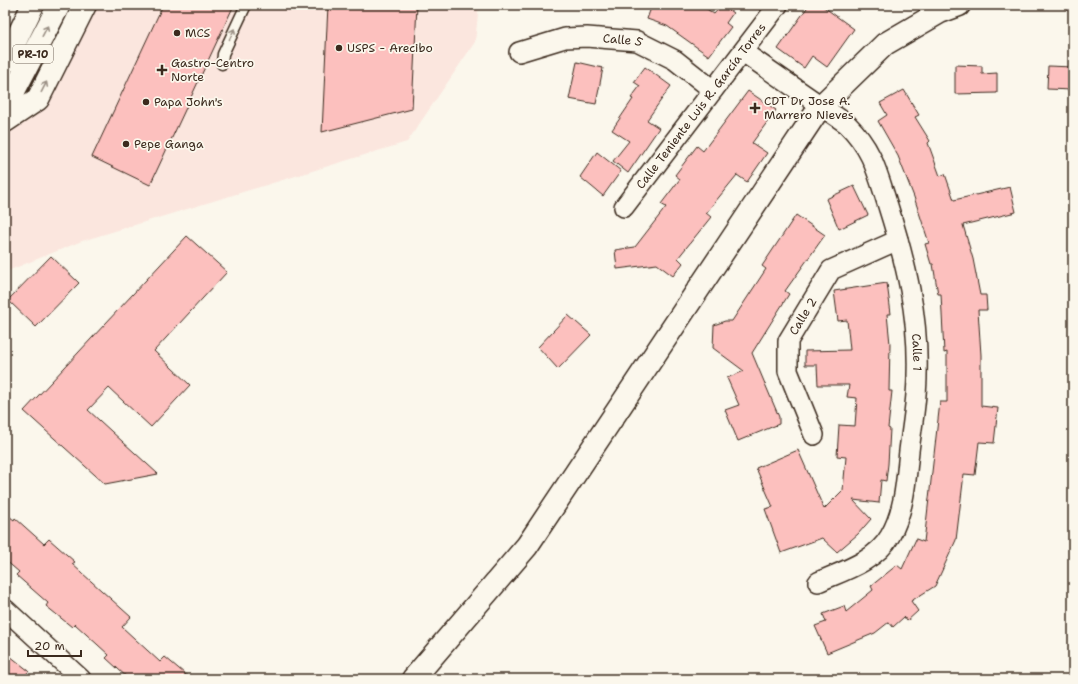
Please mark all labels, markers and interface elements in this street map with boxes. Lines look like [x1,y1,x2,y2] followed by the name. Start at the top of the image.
[633,20,769,192] street label: Calle Teniente Luis R. García Torres
[41,25,49,37] one-way arrow
[185,25,211,41] place label: MCS
[172,28,182,38] marker: MCS
[229,28,236,40] one-way arrow
[602,30,646,51] street label: Calle 5
[347,40,433,56] place label: USPS - Arecibo
[334,43,344,53] marker: USPS - Arecibo
[13,45,53,63] road number: PR-10
[171,55,254,85] place label: Gastro-Centro Norte
[156,64,168,76] marker: Gastro-Centro Norte
[41,81,48,93] one-way arrow
[764,93,854,123] place label: CDT Dr Jose A. Marrero Nieves
[154,94,223,110] place label: Papa John's
[141,97,151,107] marker: Papa John's
[749,102,761,114] marker: CDT Dr Jose A. Marrero Nieves
[134,136,204,152] place label: Pepe Ganga
[121,139,131,149] marker: Pepe Ganga
[786,295,820,338] street label: Calle 2
[908,333,925,371] street label: Calle 1
[28,632,81,658] scale bar
[34,638,65,654] text: 20 m

